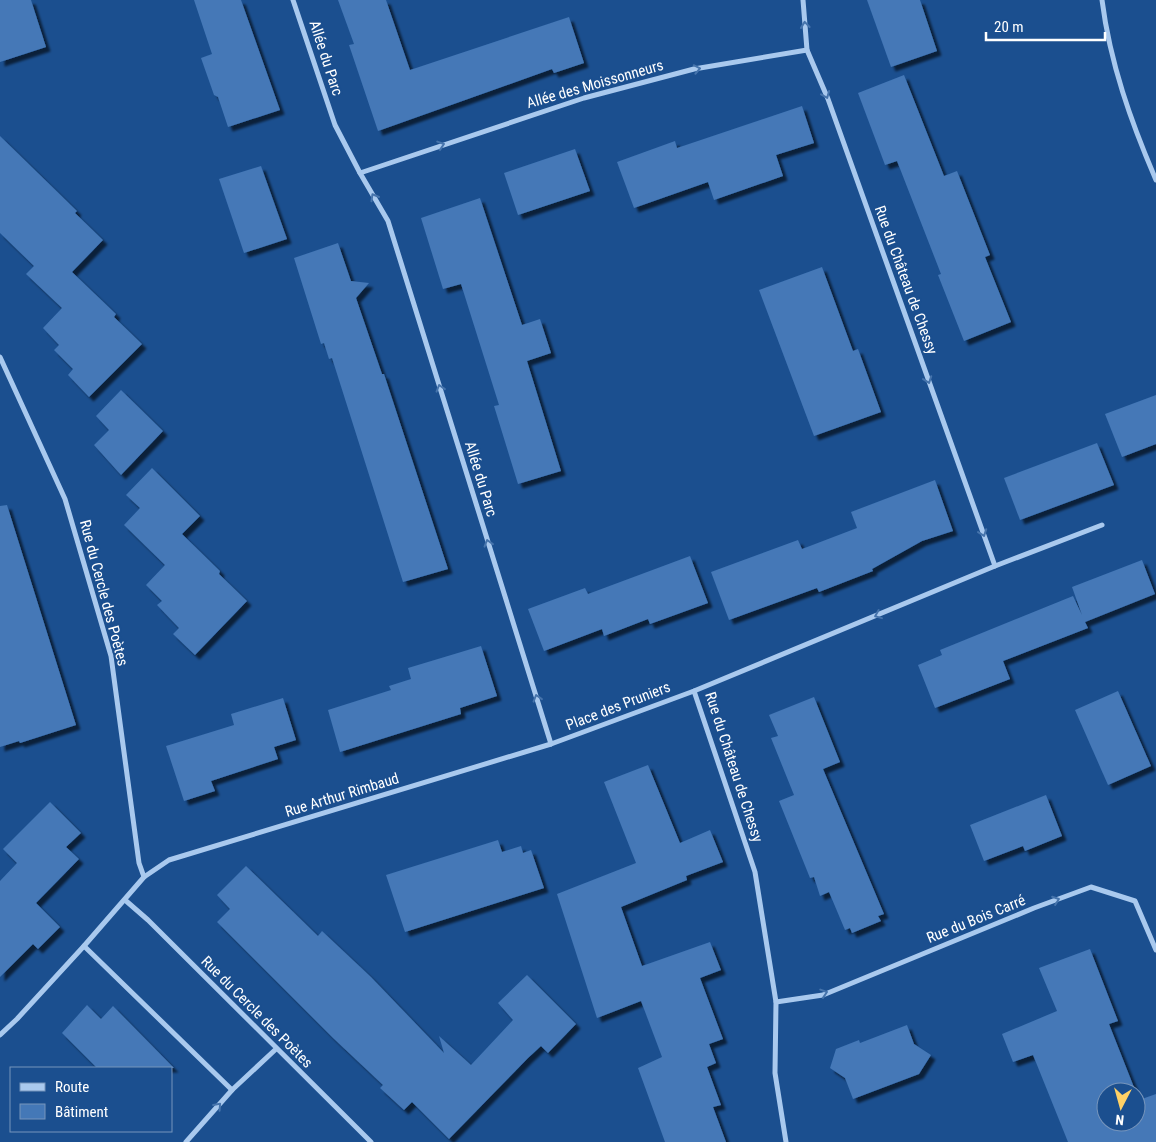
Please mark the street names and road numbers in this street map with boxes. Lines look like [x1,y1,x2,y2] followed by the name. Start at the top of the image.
[305,18,347,98] street label: Allée du Parc
[524,56,666,112] street label: Allée des Moissonneurs
[871,203,941,357] street label: Rue du Château de Chessy
[461,439,501,519] street label: Allée du Parc
[76,518,132,668] street label: Rue du Cercle des Poètes
[563,678,673,734] street label: Place des Pruniers
[701,690,767,844] street label: Rue du Château de Chessy
[283,769,401,821] street label: Rue Arthur Rimbaud
[924,891,1028,947] street label: Rue du Bois Carré
[197,952,317,1072] street label: Rue du Cercle des Poètes

